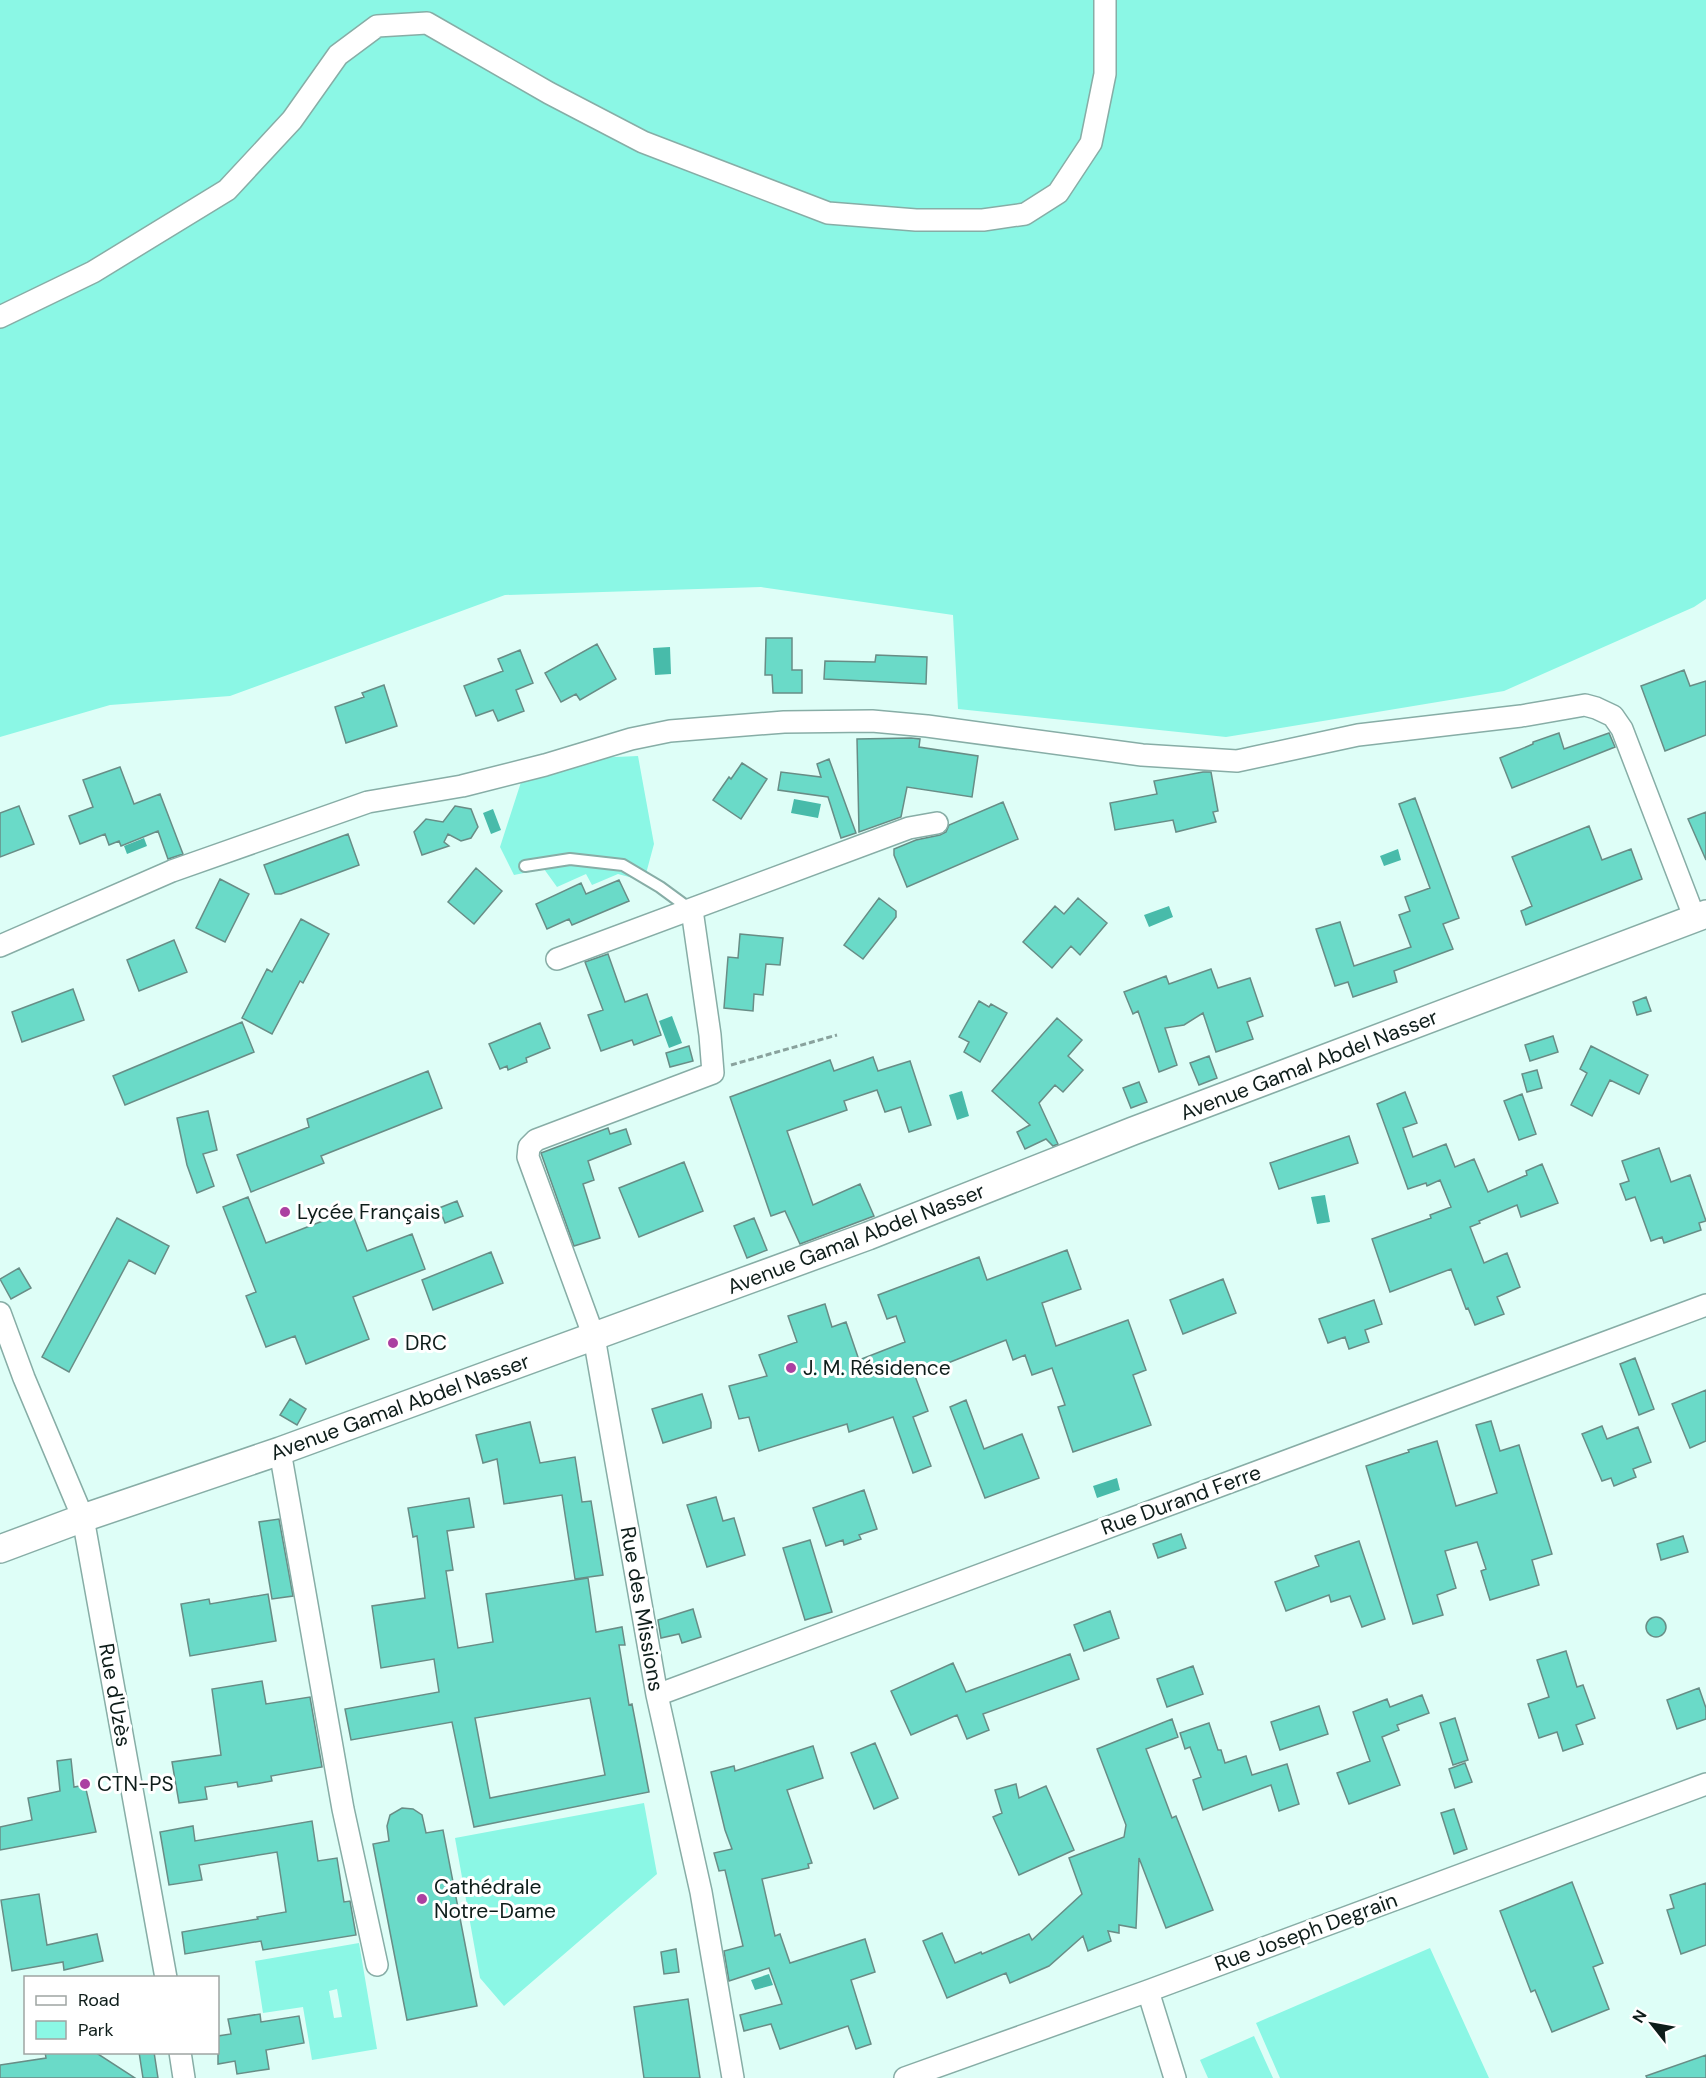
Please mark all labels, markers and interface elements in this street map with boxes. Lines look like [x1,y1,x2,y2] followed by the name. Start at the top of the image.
[1176,1003,1442,1127] street label: Avenue Gamal Abdel Nasser
[723,1177,989,1301] street label: Avenue Gamal Abdel Nasser
[297,1198,440,1226] place label: Lycée Français
[278,1205,292,1219] marker: Lycée Français
[405,1329,447,1357] place label: DRC
[386,1336,400,1350] marker: DRC
[267,1347,534,1467] street label: Avenue Gamal Abdel Nasser
[803,1354,951,1382] place label: J. M. Résidence
[784,1361,798,1375] marker: J. M. Résidence
[1097,1458,1265,1542] street label: Rue Durand Ferre
[614,1524,670,1694] street label: Rue des Missions
[92,1641,138,1749] street label: Rue d'Uzès
[97,1770,174,1798] place label: CTN-PS
[78,1777,92,1791] marker: CTN-PS
[434,1873,556,1925] place label: Cathédrale Notre-Dame
[1211,1886,1401,1978] street label: Rue Joseph Degrain
[415,1892,429,1906] marker: Cathédrale Notre-Dame
[24,1976,219,2054] legend
[78,1988,120,2012] text: Road
[1622,1994,1682,2054] north arrow
[1628,2006,1652,2027] text: N
[78,2018,114,2042] text: Park

